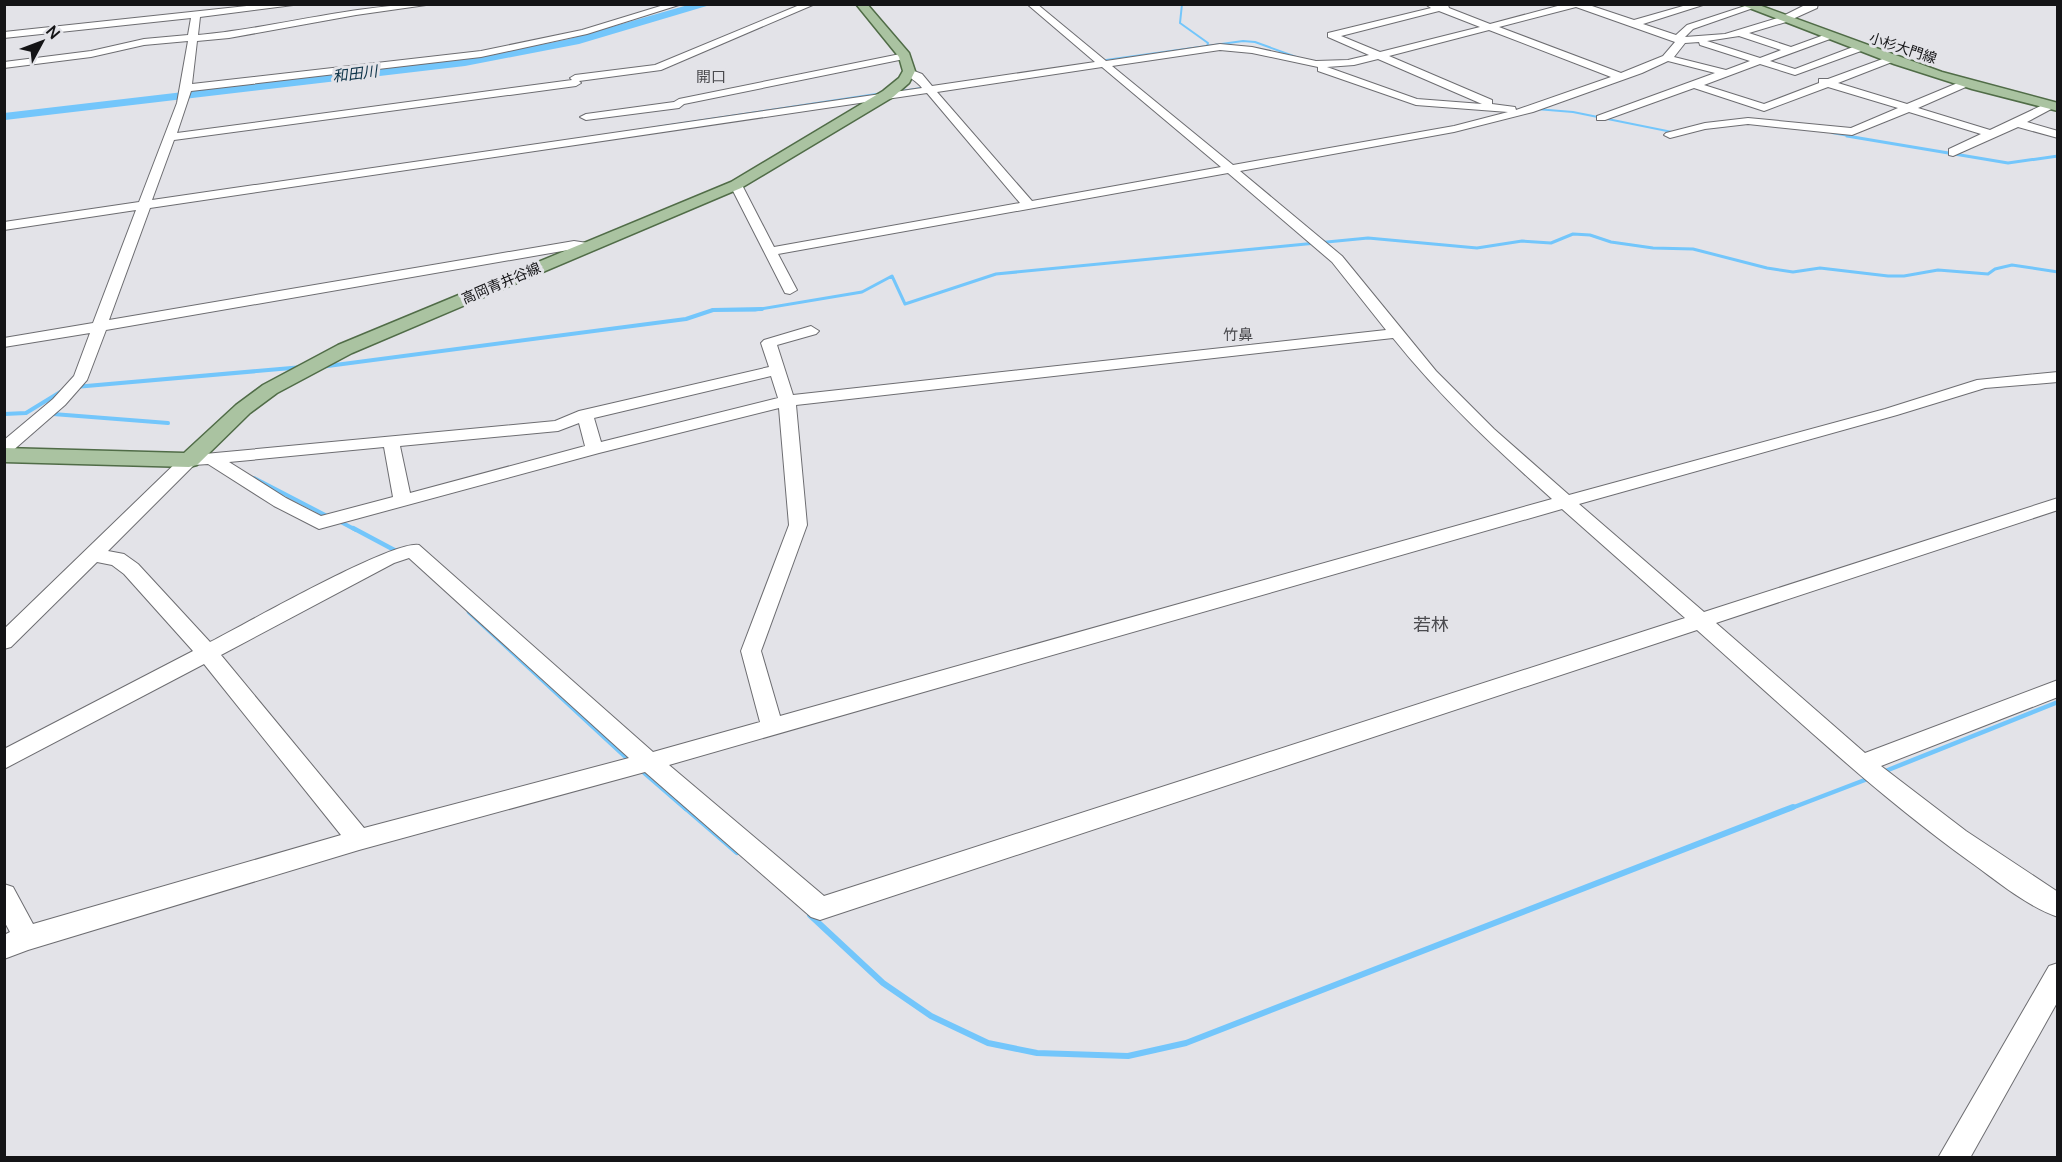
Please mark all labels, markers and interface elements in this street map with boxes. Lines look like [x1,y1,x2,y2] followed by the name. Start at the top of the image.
[12,12,72,72] north arrow
[41,21,65,44] text: N
[1867,28,1939,67] street label: 小杉大門線
[331,60,381,87] water label: 和田川
[696,66,726,87] district label: 開口
[458,257,543,308] street label: 高岡青井谷線
[1223,324,1253,345] district label: 竹鼻
[1413,612,1449,636] district label: 若林

